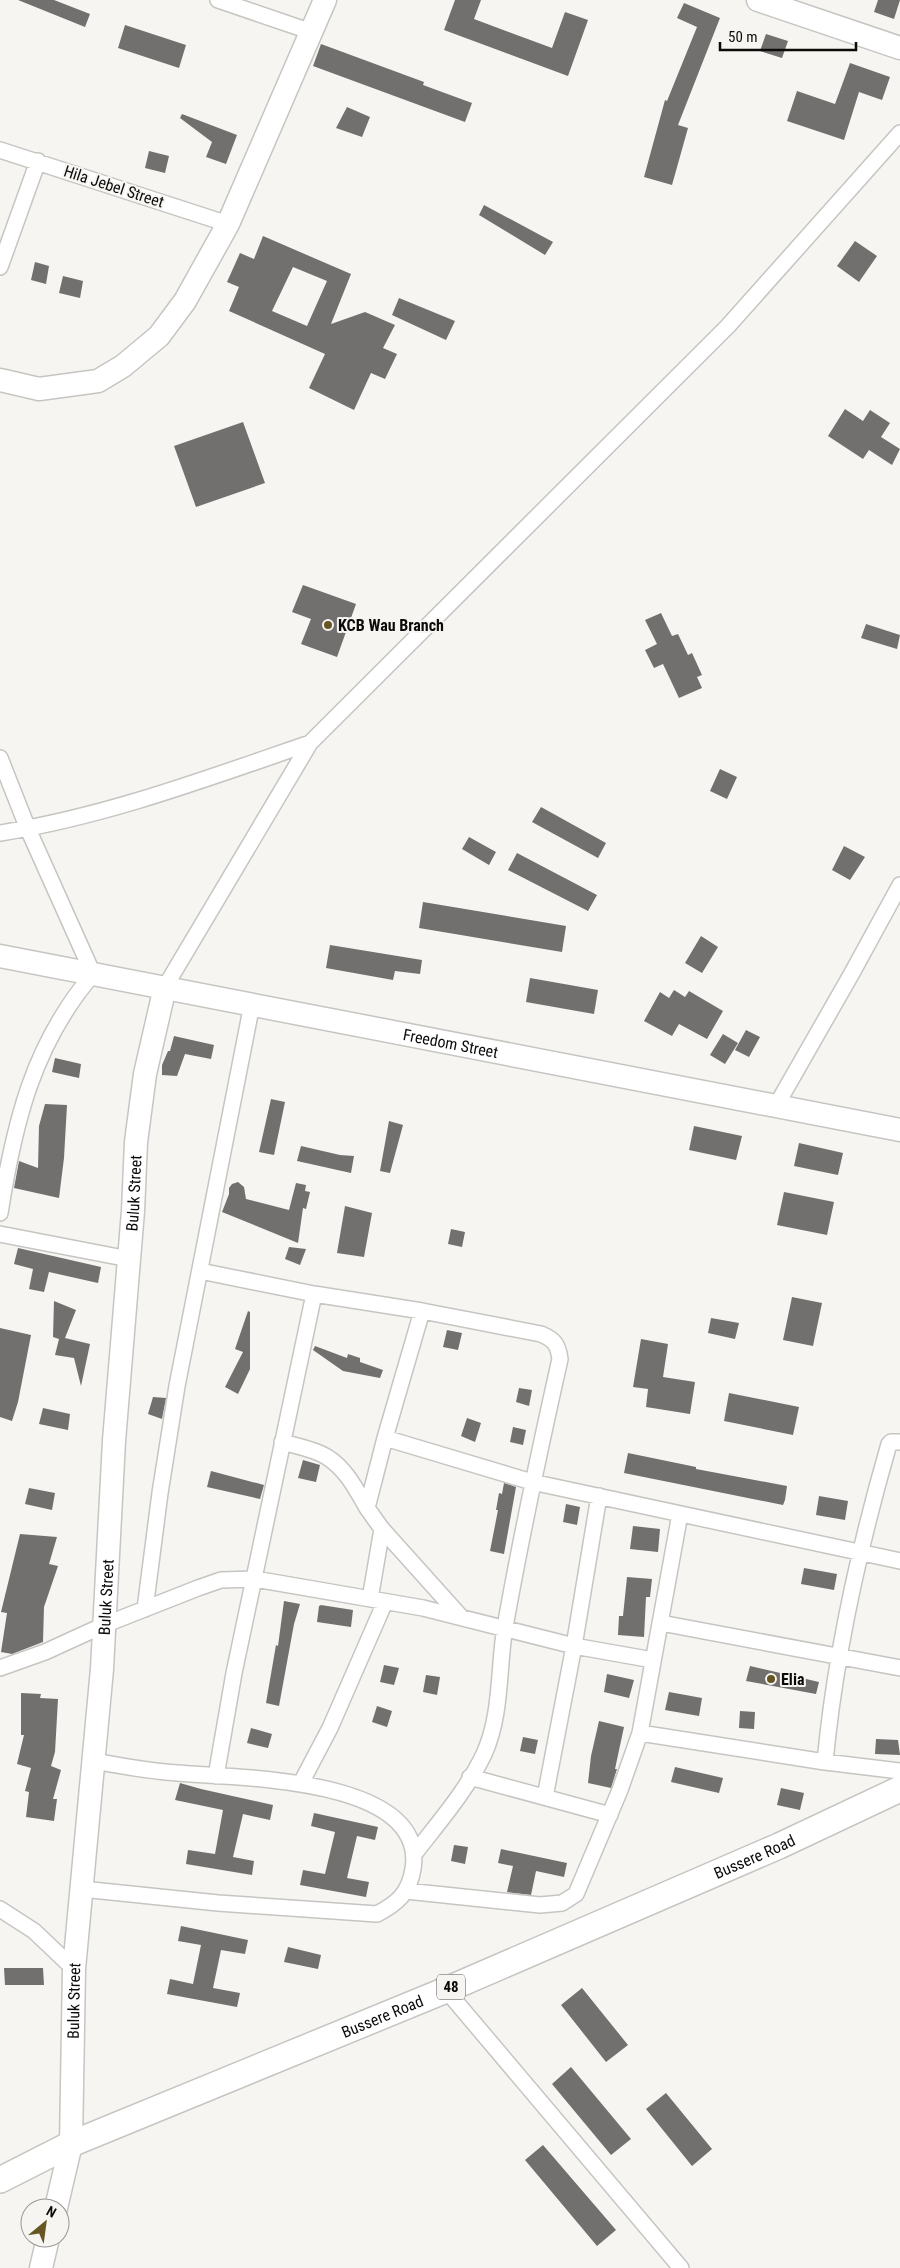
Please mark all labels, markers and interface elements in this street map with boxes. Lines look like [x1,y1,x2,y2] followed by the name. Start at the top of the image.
[720,20,856,52] scale bar
[728,28,758,46] text: 50 m
[61,161,167,212] street label: Hila Jebel Street
[338,616,444,635] place label: KCB Wau Branch
[322,619,334,631] marker: KCB Wau Branch
[401,1025,500,1062] street label: Freedom Street
[122,1154,145,1232] street label: Buluk Street
[95,1558,118,1636] street label: Buluk Street
[781,1670,805,1689] place label: Elia
[765,1673,777,1685] marker: Elia
[711,1831,798,1883] street label: Bussere Road
[64,1962,85,2039] street label: Buluk Street
[437,1974,465,2000] road number: 48
[339,1991,426,2042] street label: Bussere Road
[20,2198,70,2248] north arrow
[44,2203,59,2221] text: N

